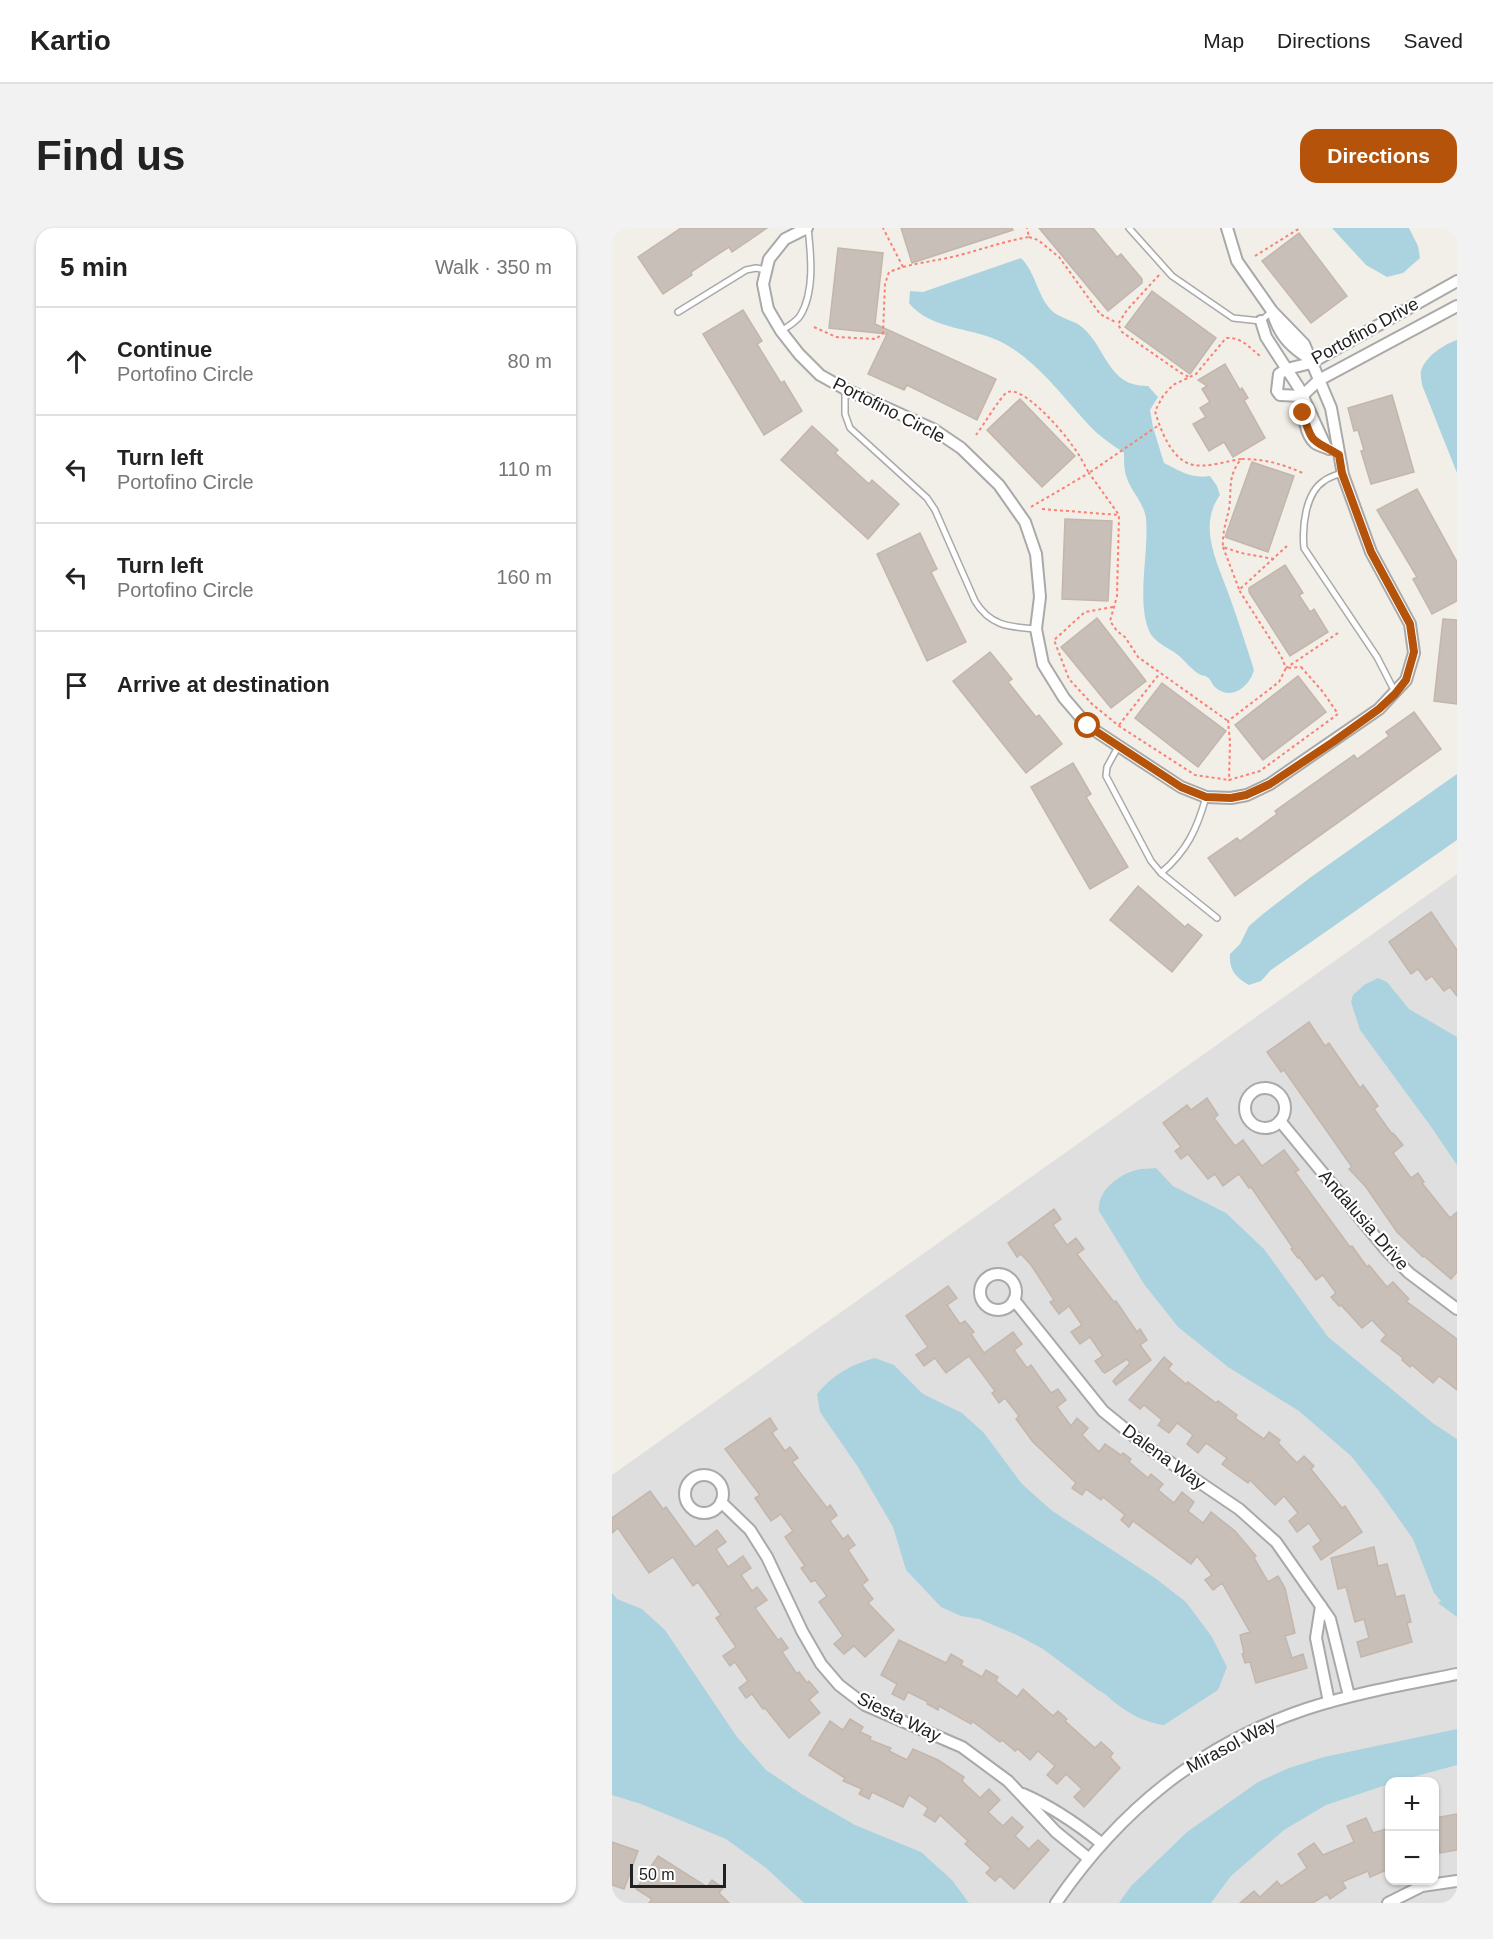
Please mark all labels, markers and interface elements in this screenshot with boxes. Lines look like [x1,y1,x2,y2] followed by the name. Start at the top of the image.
[30,25,111,56] text: Kartio
[1203,29,1244,52] text: Map
[1277,29,1370,52] text: Directions
[1403,29,1463,52] text: Saved
[1300,129,1457,183] button: Directions
[36,132,185,179] text: Find us
[60,252,128,282] text: 5 min
[435,256,552,278] text: Walk · 350 m
[1308,293,1422,369] street label: Portofino Drive
[117,337,212,362] text: Continue
[60,345,93,378] icon: ahead
[508,350,552,372] text: 80 m
[117,363,254,385] text: Portofino Circle
[830,373,948,447] street label: Portofino Circle
[1289,399,1315,425] route end
[117,445,203,470] text: Turn left
[60,453,93,486] icon: left
[498,458,552,480] text: 110 m
[117,471,254,493] text: Portofino Circle
[117,553,203,578] text: Turn left
[60,561,93,594] icon: left
[496,566,552,588] text: 160 m
[117,579,254,601] text: Portofino Circle
[60,669,93,702] icon: arrive
[117,672,330,697] text: Arrive at destination
[1074,712,1100,738] route start
[1315,1166,1413,1274] street label: Andalusia Drive
[1119,1420,1209,1494] street label: Dalena Way
[854,1688,944,1746] street label: Siesta Way
[1183,1713,1279,1777] street label: Mirasol Way
[1385,1777,1439,1885] map controls
[1385,1777,1439,1831] button: +
[1385,1831,1439,1885] button: −
[630,1861,726,1888] scale bar
[639,1866,675,1883] text: 50 m

